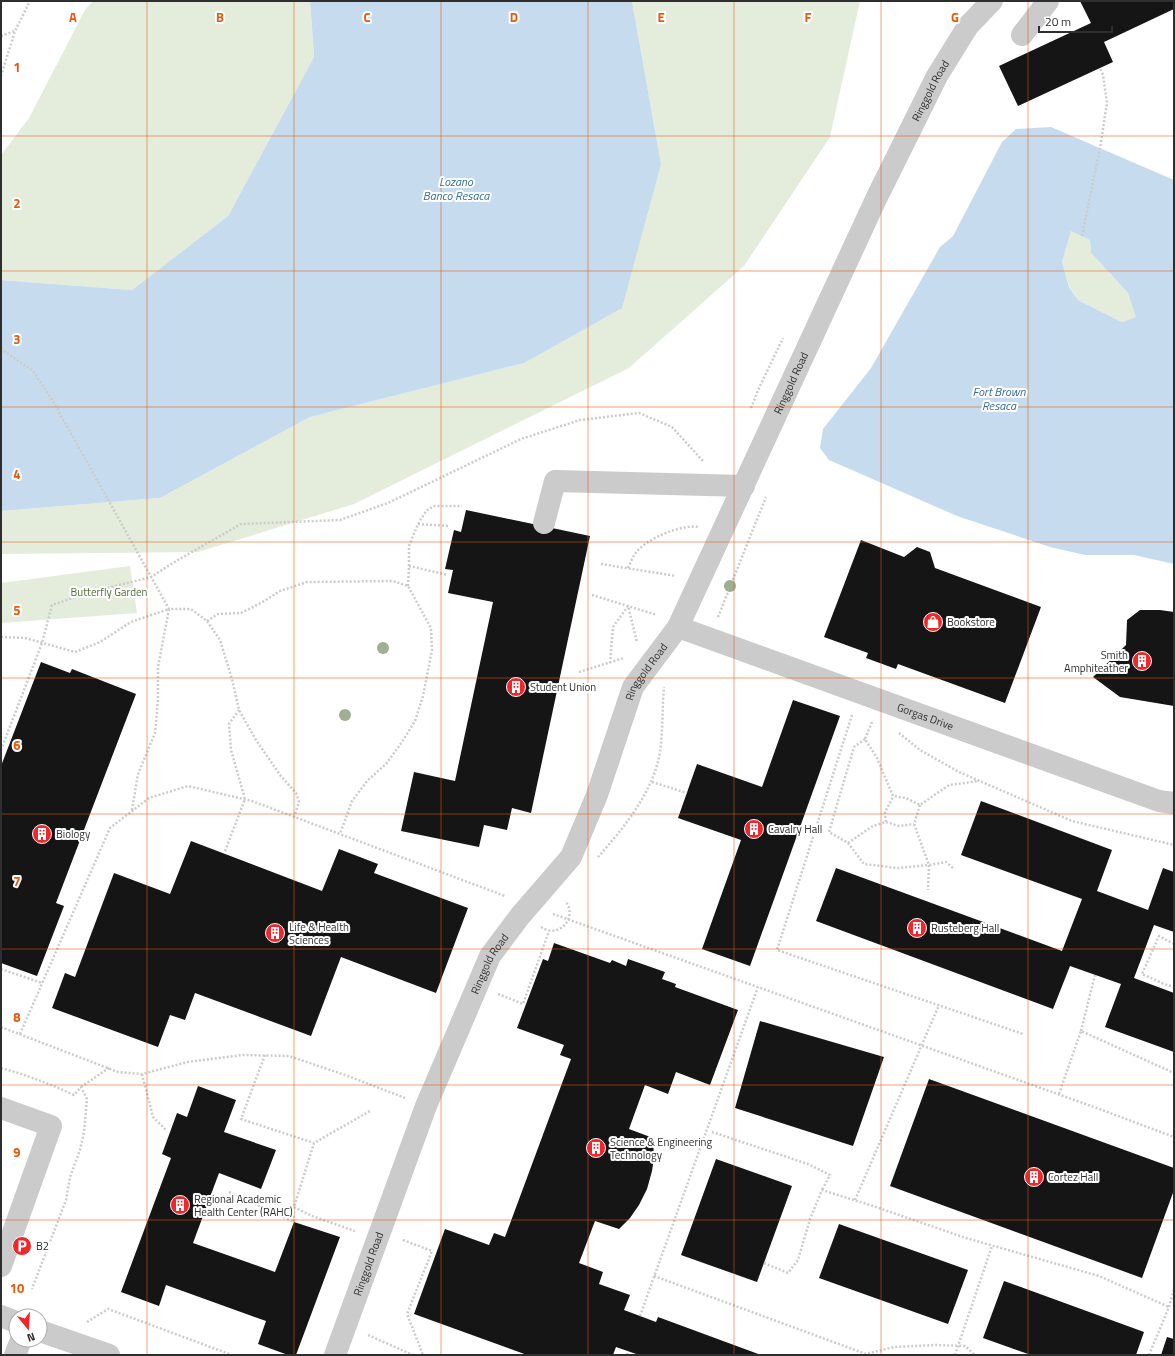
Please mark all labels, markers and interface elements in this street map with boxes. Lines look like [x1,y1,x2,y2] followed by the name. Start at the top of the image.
[69,7,77,27] text: A
[216,7,224,27] text: B
[363,7,371,27] text: C
[510,7,518,27] text: D
[657,7,665,27] text: E
[805,7,812,27] text: F
[951,7,959,27] text: G
[1039,8,1112,34] scale bar
[1045,12,1071,31] text: 20 m
[13,57,21,77] text: 1
[908,57,953,124] street label: Ringgold Road
[423,172,490,205] water label: Lozano Banco Resaca
[13,193,21,213] text: 2
[13,329,21,349] text: 3
[770,349,812,417] street label: Ringgold Road
[973,382,1026,415] water label: Fort Brown Resaca
[13,464,21,484] text: 4
[71,584,148,600] park label: Butterfly Garden
[13,600,21,620] text: 5
[922,611,944,633] shop icon: Bookstore
[947,614,995,630] place label: Bookstore
[621,640,671,703] street label: Ringgold Road
[1064,647,1128,676] place label: Smith Amphiteather
[1131,650,1153,672] building icon: Smith Amphiteather
[505,676,527,698] building icon: Student Union
[530,679,596,695] place label: Student Union
[895,699,956,734] street label: Gorgas Drive
[13,735,21,755] text: 6
[743,818,765,840] building icon: Cavalry Hall
[768,821,822,837] place label: Cavalry Hall
[31,823,53,845] building icon: Biology
[56,826,91,842] place label: Biology
[13,871,21,891] text: 7
[906,917,928,939] building icon: Rusteberg Hall
[289,919,349,948] place label: Life & Health Sciences
[931,920,999,936] place label: Rusteberg Hall
[264,922,286,944] building icon: Life & Health Sciences
[467,930,512,997] street label: Ringgold Road
[13,1007,21,1027] text: 8
[610,1134,713,1163] place label: Science & Engineering Technology
[585,1137,607,1159] building icon: Science & Engineering Technology
[13,1142,21,1162] text: 9
[1023,1166,1045,1188] building icon: Cortez Hall
[1048,1169,1098,1185] place label: Cortez Hall
[194,1191,293,1220] place label: Regional Academic Health Center (RAHC)
[169,1194,191,1216] building icon: Regional Academic Health Center (RAHC)
[349,1230,387,1298] street label: Ringgold Road
[11,1235,33,1257] parking icon: B2
[36,1238,49,1254] place label: B2
[10,1278,24,1298] text: 10
[8,1308,48,1348] north arrow
[25,1329,37,1346] text: N

